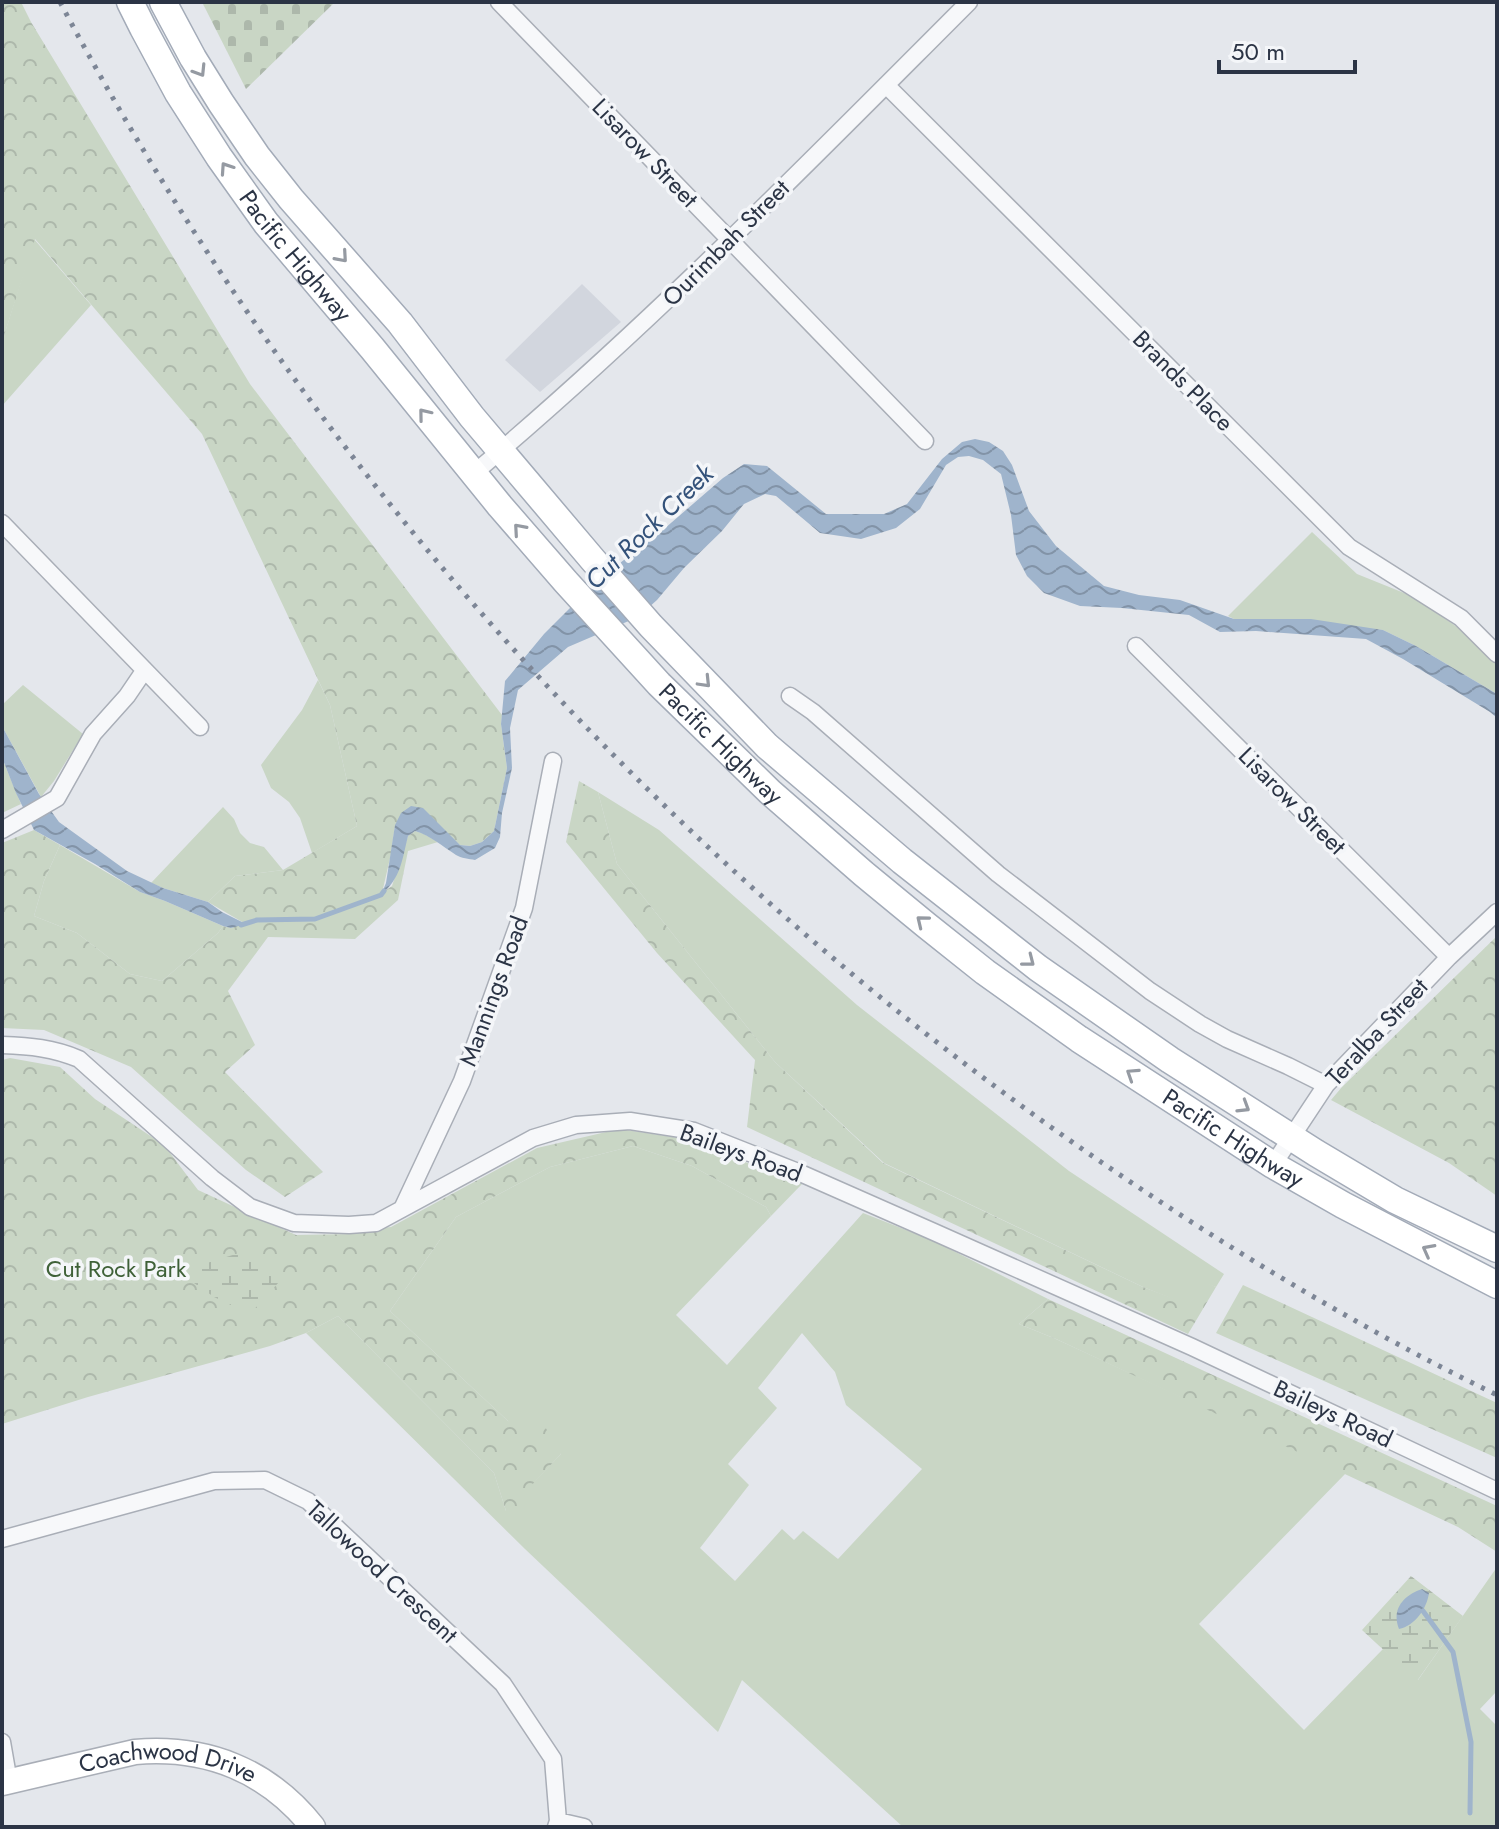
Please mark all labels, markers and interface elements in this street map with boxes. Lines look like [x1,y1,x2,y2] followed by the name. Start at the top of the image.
[1219,24,1355,74] scale bar
[1231,34,1285,69] text: 50 m
[191,62,206,76] one-way arrow
[584,90,707,215] street label: Lisarow Street
[221,162,236,176] one-way arrow
[654,171,797,314] street label: Ourimbah Street
[231,183,361,330] street label: Pacific Highway
[332,248,347,263] one-way arrow
[1125,322,1242,439] street label: Brands Place
[419,409,434,423] one-way arrow
[576,454,723,598] water label: Cut Rock Creek
[515,523,529,538] one-way arrow
[696,673,710,687] one-way arrow
[651,675,791,813] street label: Pacific Highway
[1231,739,1354,863] street label: Lisarow Street
[450,911,537,1071] street label: Mannings Road
[916,917,931,931] one-way arrow
[1020,951,1035,965] one-way arrow
[1317,970,1436,1093] street label: Teralba Street
[1126,1069,1141,1084] one-way arrow
[1156,1080,1311,1196] street label: Pacific Highway
[1235,1098,1250,1113] one-way arrow
[675,1114,807,1191] street label: Baileys Road
[1421,1244,1436,1259] one-way arrow
[46,1251,187,1286] park label: Cut Rock Park
[1268,1371,1399,1456] street label: Baileys Road
[299,1492,466,1651] street label: Tallowood Crescent
[75,1733,263,1791] street label: Coachwood Drive

